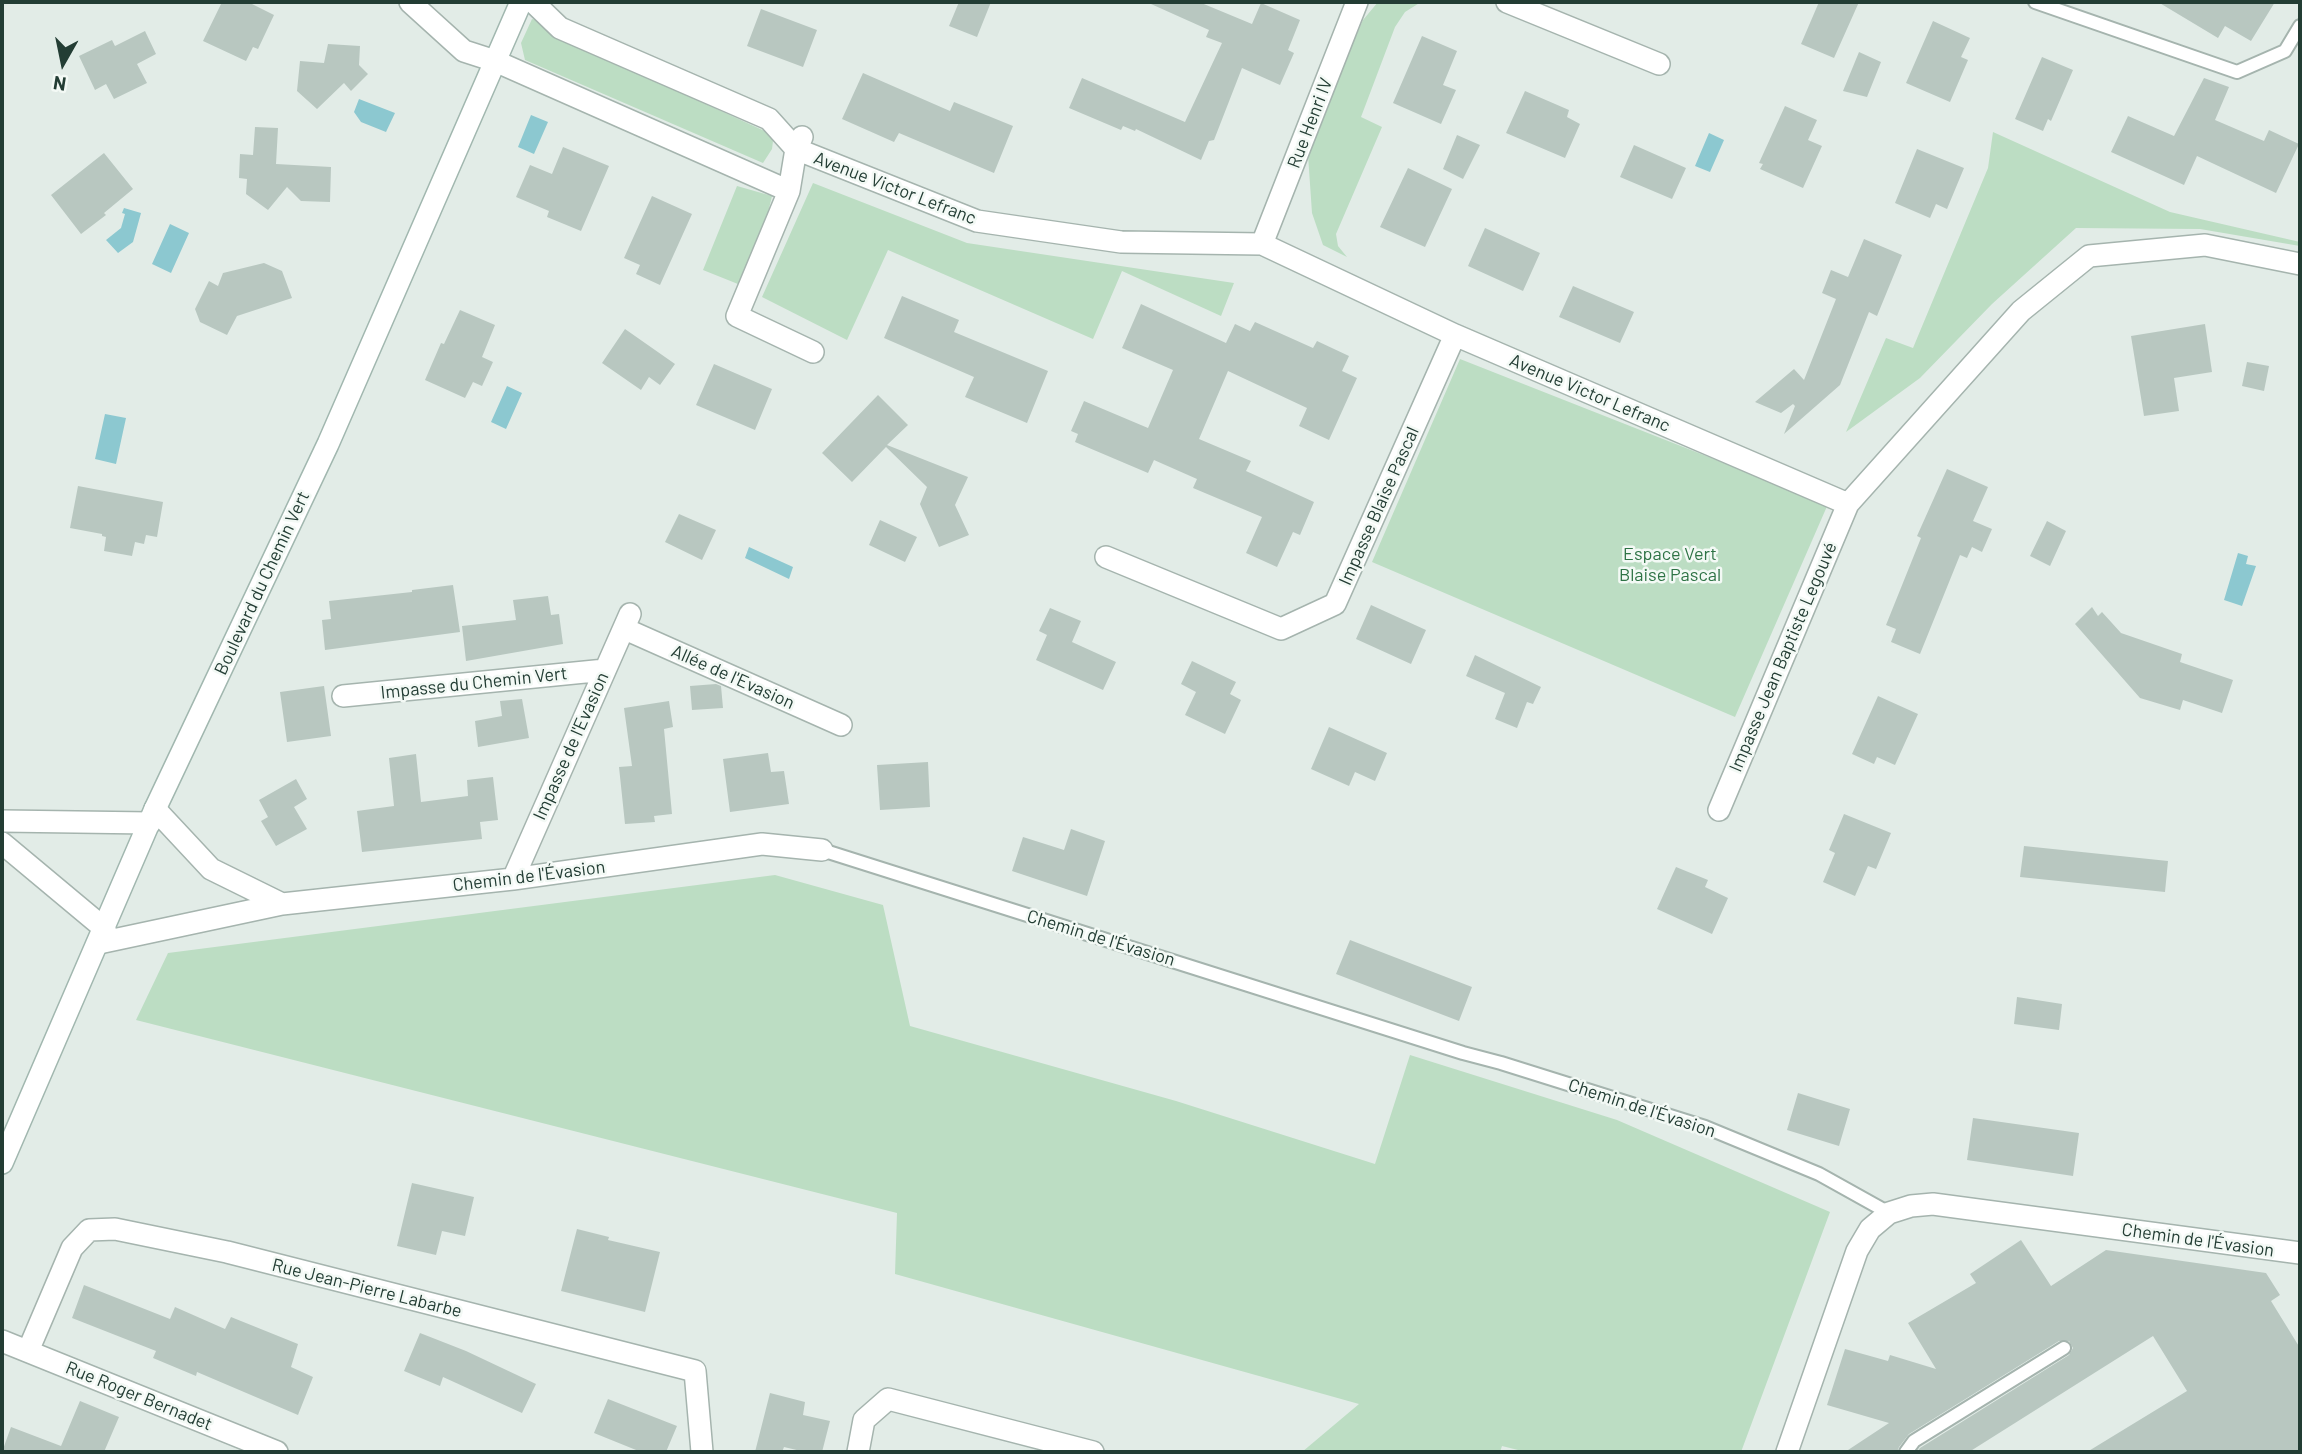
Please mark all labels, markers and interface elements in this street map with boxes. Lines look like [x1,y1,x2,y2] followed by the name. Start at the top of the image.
[28,28,98,98] north arrow
[52,72,68,97] text: N
[1283,75,1337,171] street label: Rue Henri IV
[811,147,979,229] street label: Avenue Victor Lefranc
[1506,349,1674,437] street label: Avenue Victor Lefranc
[1334,423,1424,589] street label: Impasse Blaise Pascal
[210,488,314,678] street label: Boulevard du Chemin Vert
[1725,539,1841,775] street label: Impasse Jean Baptiste Legouvé
[1619,543,1721,586] park label: Espace Vert Blaise Pascal
[668,640,798,714] street label: Allée de l'Evasion
[380,662,568,704] street label: Impasse du Chemin Vert
[529,669,613,823] street label: Impasse de l'Evasion
[451,856,607,896] street label: Chemin de l'Évasion
[1024,905,1178,971] street label: Chemin de l'Évasion
[1566,1074,1718,1142] street label: Chemin de l'Évasion
[2120,1219,2276,1261] street label: Chemin de l'Évasion
[270,1254,464,1322] street label: Rue Jean-Pierre Labarbe
[63,1357,215,1435] street label: Rue Roger Bernadet

